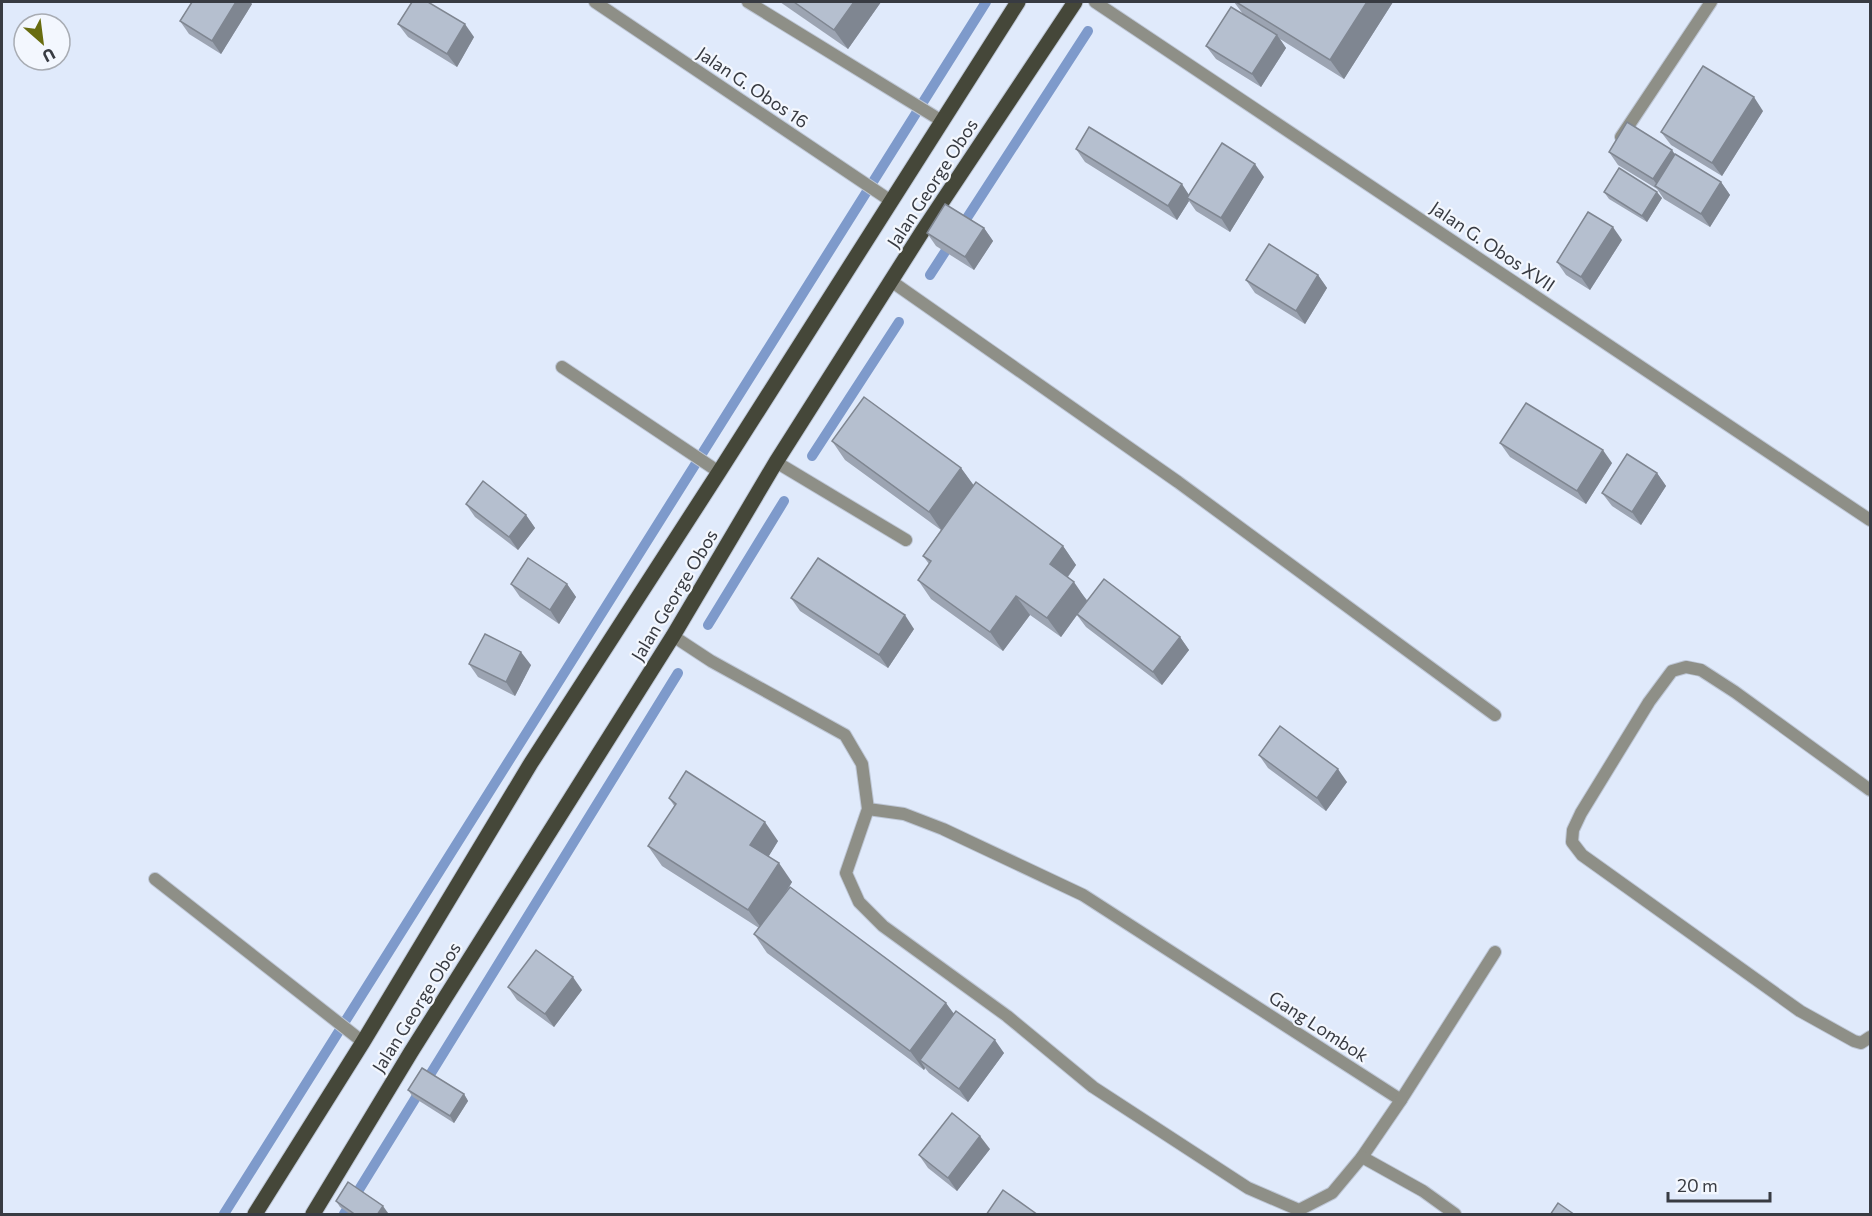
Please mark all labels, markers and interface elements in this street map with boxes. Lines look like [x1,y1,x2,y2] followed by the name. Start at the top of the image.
[12,12,72,72] north arrow
[693,42,813,132] street label: Jalan G. Obos 16
[40,45,59,67] text: U
[882,114,982,252] street label: Jalan George Obos
[1427,196,1559,296] street label: Jalan G. Obos XVII
[626,525,722,665] street label: Jalan George Obos
[367,938,465,1076] street label: Jalan George Obos
[1265,986,1373,1066] street label: Gang Lombok
[1668,1165,1770,1203] scale bar
[1677,1174,1718,1196] text: 20 m

